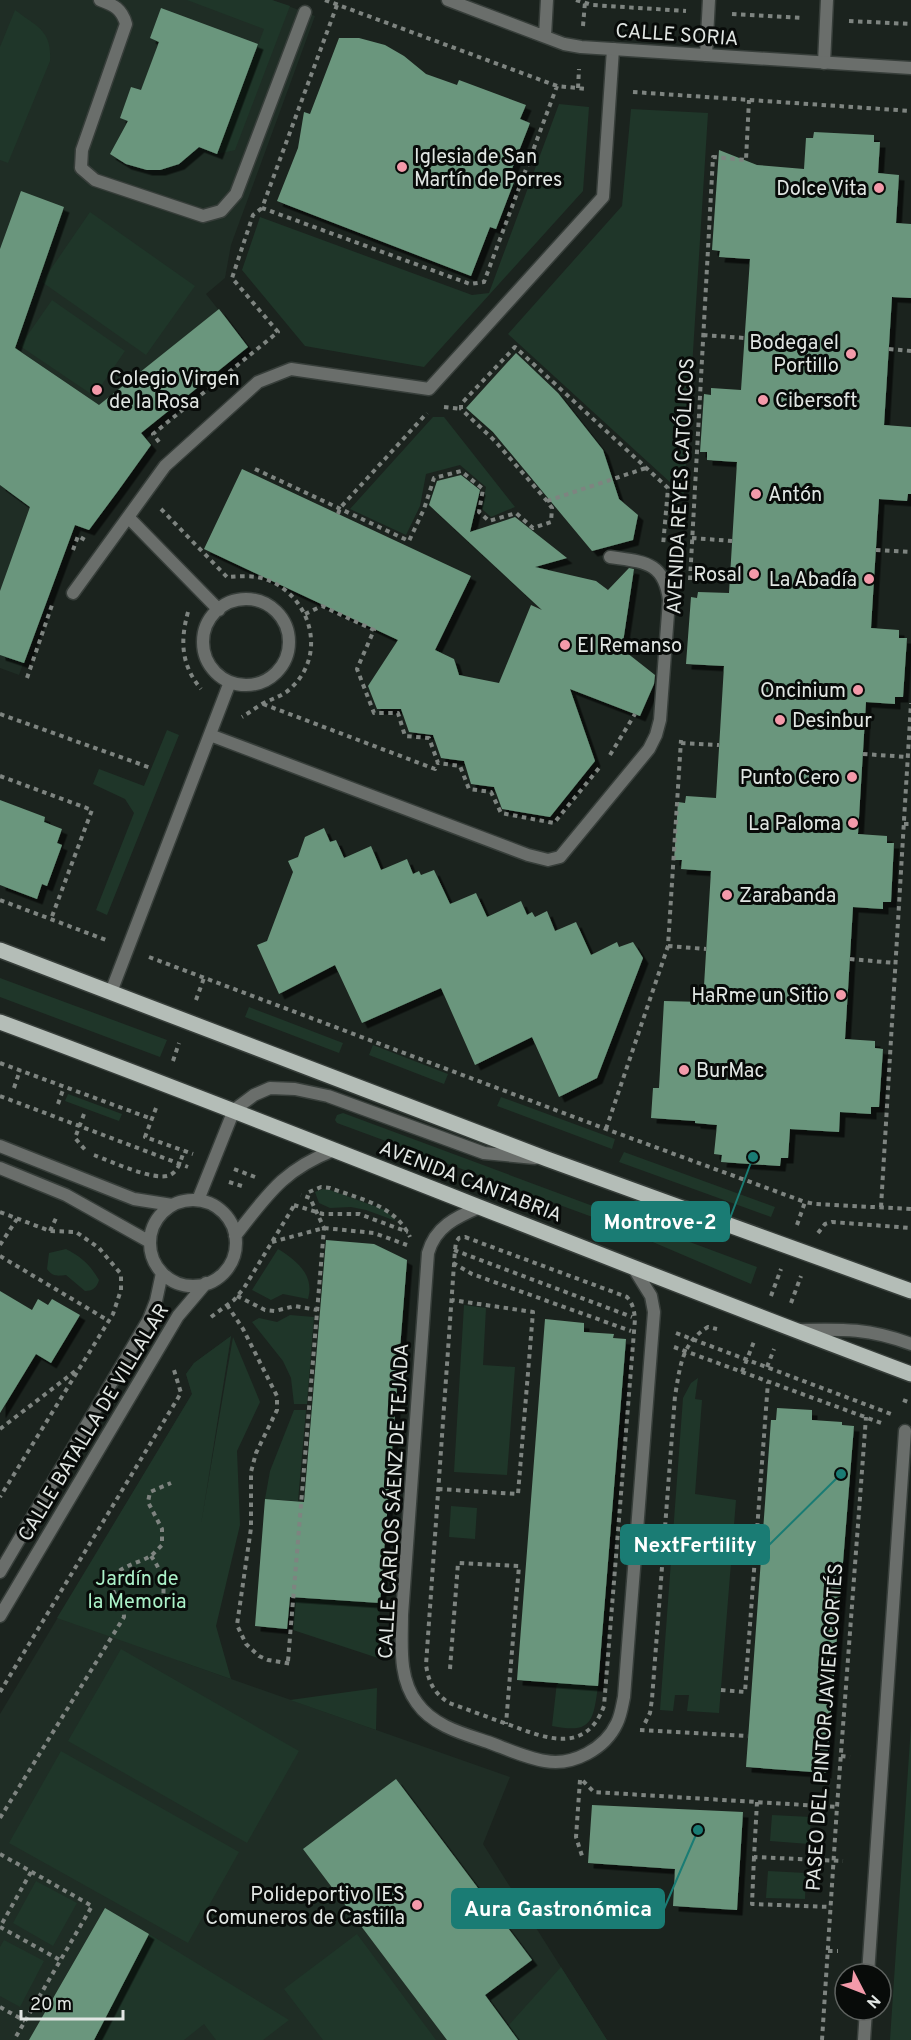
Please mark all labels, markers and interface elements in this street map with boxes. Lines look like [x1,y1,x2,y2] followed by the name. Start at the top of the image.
[614,19,739,53] street label: CALLE SORIA
[414,145,562,194] place label: Iglesia de San Martín de Porres
[395,160,409,174] marker: Iglesia de San Martín de Porres
[776,177,867,203] place label: Dolce Vita
[872,181,886,195] marker: Dolce Vita
[749,331,839,380] place label: Bodega el Portillo
[844,347,858,361] marker: Bodega el Portillo
[660,357,702,615] street label: AVENIDA REYES CATÓLICOS
[109,367,240,416] place label: Colegio Virgen de la Rosa
[90,383,104,397] marker: Colegio Virgen de la Rosa
[775,389,858,415] place label: Cibersoft
[756,393,770,407] marker: Cibersoft
[768,483,822,509] place label: Antón
[749,487,763,501] marker: Antón
[693,563,742,589] place label: Rosal
[747,567,761,581] marker: Rosal
[769,568,857,594] place label: La Abadía
[862,572,876,586] marker: La Abadía
[577,634,682,660] place label: El Remanso
[558,638,572,652] marker: El Remanso
[760,679,846,705] place label: Oncinium
[851,683,865,697] marker: Oncinium
[792,709,872,735] place label: Desinbur
[773,713,787,727] marker: Desinbur
[740,766,840,792] place label: Punto Cero
[845,770,859,784] marker: Punto Cero
[748,812,841,838] place label: La Paloma
[846,816,860,830] marker: La Paloma
[739,884,836,910] place label: Zarabanda
[720,888,734,902] marker: Zarabanda
[691,984,829,1010] place label: HaRme un Sitio
[834,988,848,1002] marker: HaRme un Sitio
[696,1059,765,1085] place label: BurMac
[677,1063,691,1077] marker: BurMac
[375,1136,565,1230] street label: AVENIDA CANTABRIA
[592,1202,729,1241] callout: Montrove-2
[604,1210,716,1237] text: Montrove-2
[13,1299,176,1547] street label: CALLE BATALLA DE VILLALAR
[372,1342,416,1660] street label: CALLE CARLOS SÁENZ DE TEJADA
[621,1525,769,1564] callout: NextFertility
[633,1533,757,1560] text: NextFertility
[800,1562,850,1892] street label: PASEO DEL PINTOR JAVIER CORTÉS
[87,1567,187,1616] park label: Jardín de la Memoria
[205,1883,405,1932] place label: Polideportivo IES Comuneros de Castilla
[452,1889,664,1928] callout: Aura Gastronómica
[464,1897,652,1924] text: Aura Gastronómica
[410,1898,424,1912] marker: Polideportivo IES Comuneros de Castilla
[833,1962,893,2022] north arrow
[21,1983,123,2021] scale bar
[861,1990,884,2012] text: N
[30,1994,72,2017] text: 20 m

